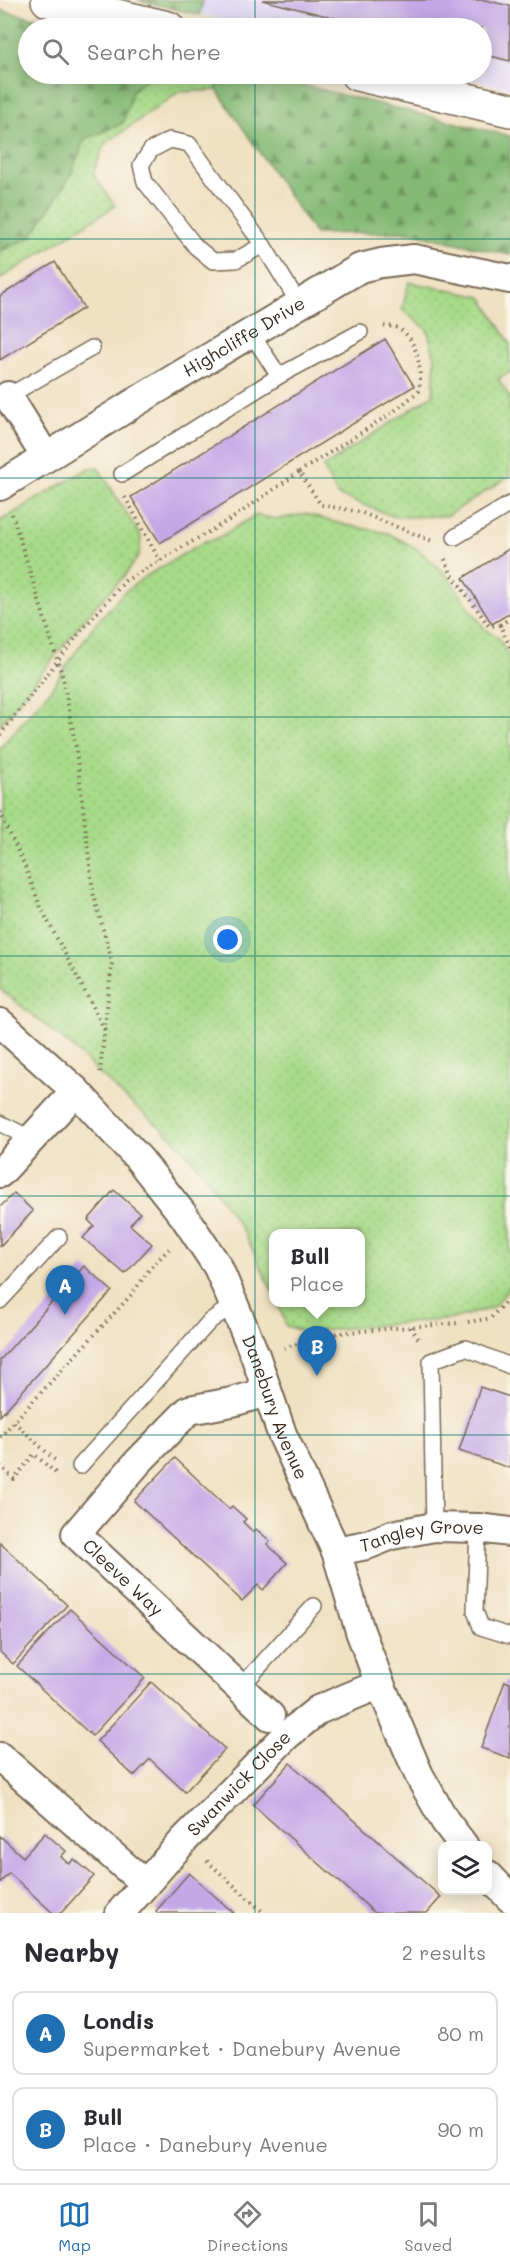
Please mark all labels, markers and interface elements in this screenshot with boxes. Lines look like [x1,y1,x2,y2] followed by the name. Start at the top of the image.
[18,18,492,84] search box
[39,35,72,68] icon: search
[87,37,221,66] text: Search here
[178,291,309,382] street label: Highcliffe Drive
[213,925,242,954] your location
[269,1229,365,1307] popup
[290,1241,329,1270] text: Bull
[46,1266,84,1315] pin: A
[290,1270,344,1296] text: Place
[298,1326,336,1376] pin: B
[237,1331,314,1483] street label: Danebury Avenue
[358,1514,485,1557] street label: Tangley Grove
[78,1533,169,1621] street label: Cleeve Way
[181,1725,296,1841] street label: Swanwick Close
[438,1841,492,1895] map controls
[438,1841,492,1895] button: layers
[24,1935,119,1969] text: Nearby
[402,1939,486,1965] text: 2 results
[83,2006,154,2035] text: Londis
[39,2020,52,2046] text: A
[437,2020,484,2046] text: 80 m
[83,2035,401,2061] text: Supermarket · Danebury Avenue
[83,2102,122,2131] text: Bull
[39,2116,52,2142] text: B
[438,2116,484,2142] text: 90 m
[83,2131,328,2157] text: Place · Danebury Avenue
[58,2198,91,2255] tab: Map
[207,2198,288,2255] tab: Directions
[404,2198,452,2255] tab: Saved

